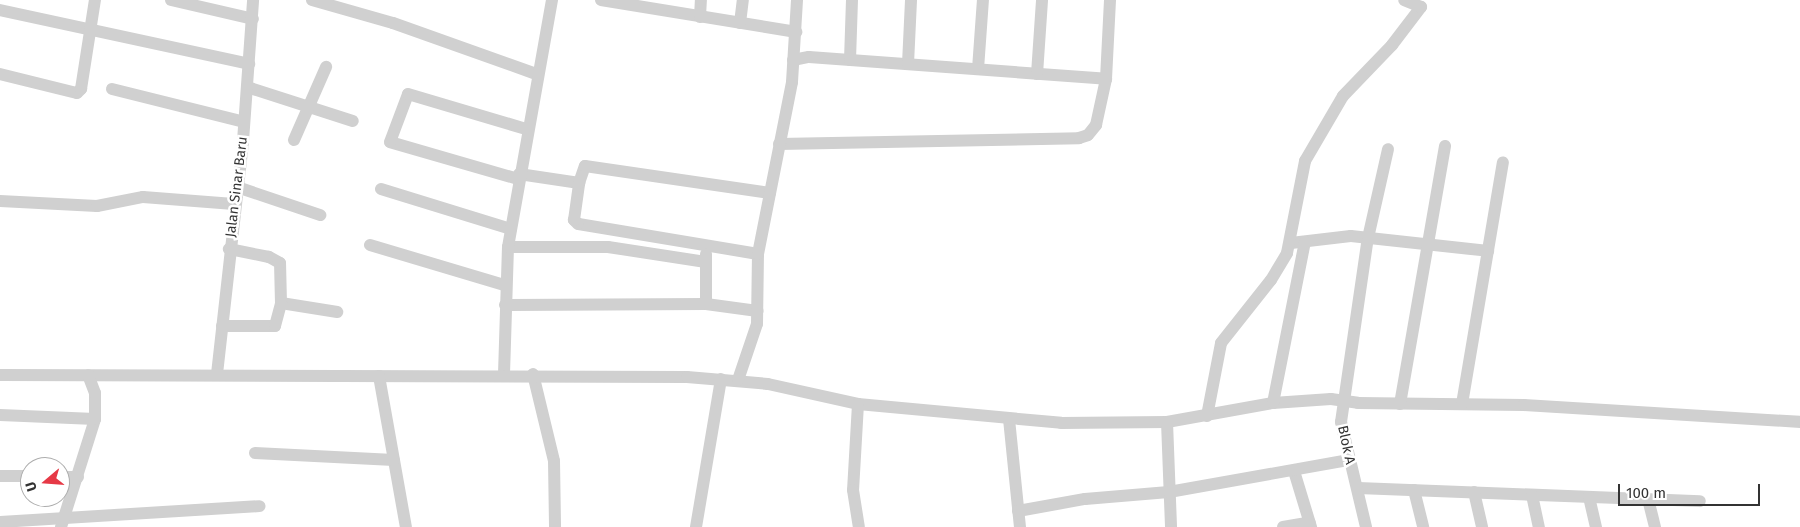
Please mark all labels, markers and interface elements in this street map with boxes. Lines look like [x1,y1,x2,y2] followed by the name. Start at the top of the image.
[222,136,252,238] street label: Jalan Sinar Baru
[1334,424,1358,466] street label: Blok A
[20,457,70,507] north arrow
[1620,474,1762,506] scale bar
[22,480,41,493] text: U
[1626,484,1666,502] text: 100 m

